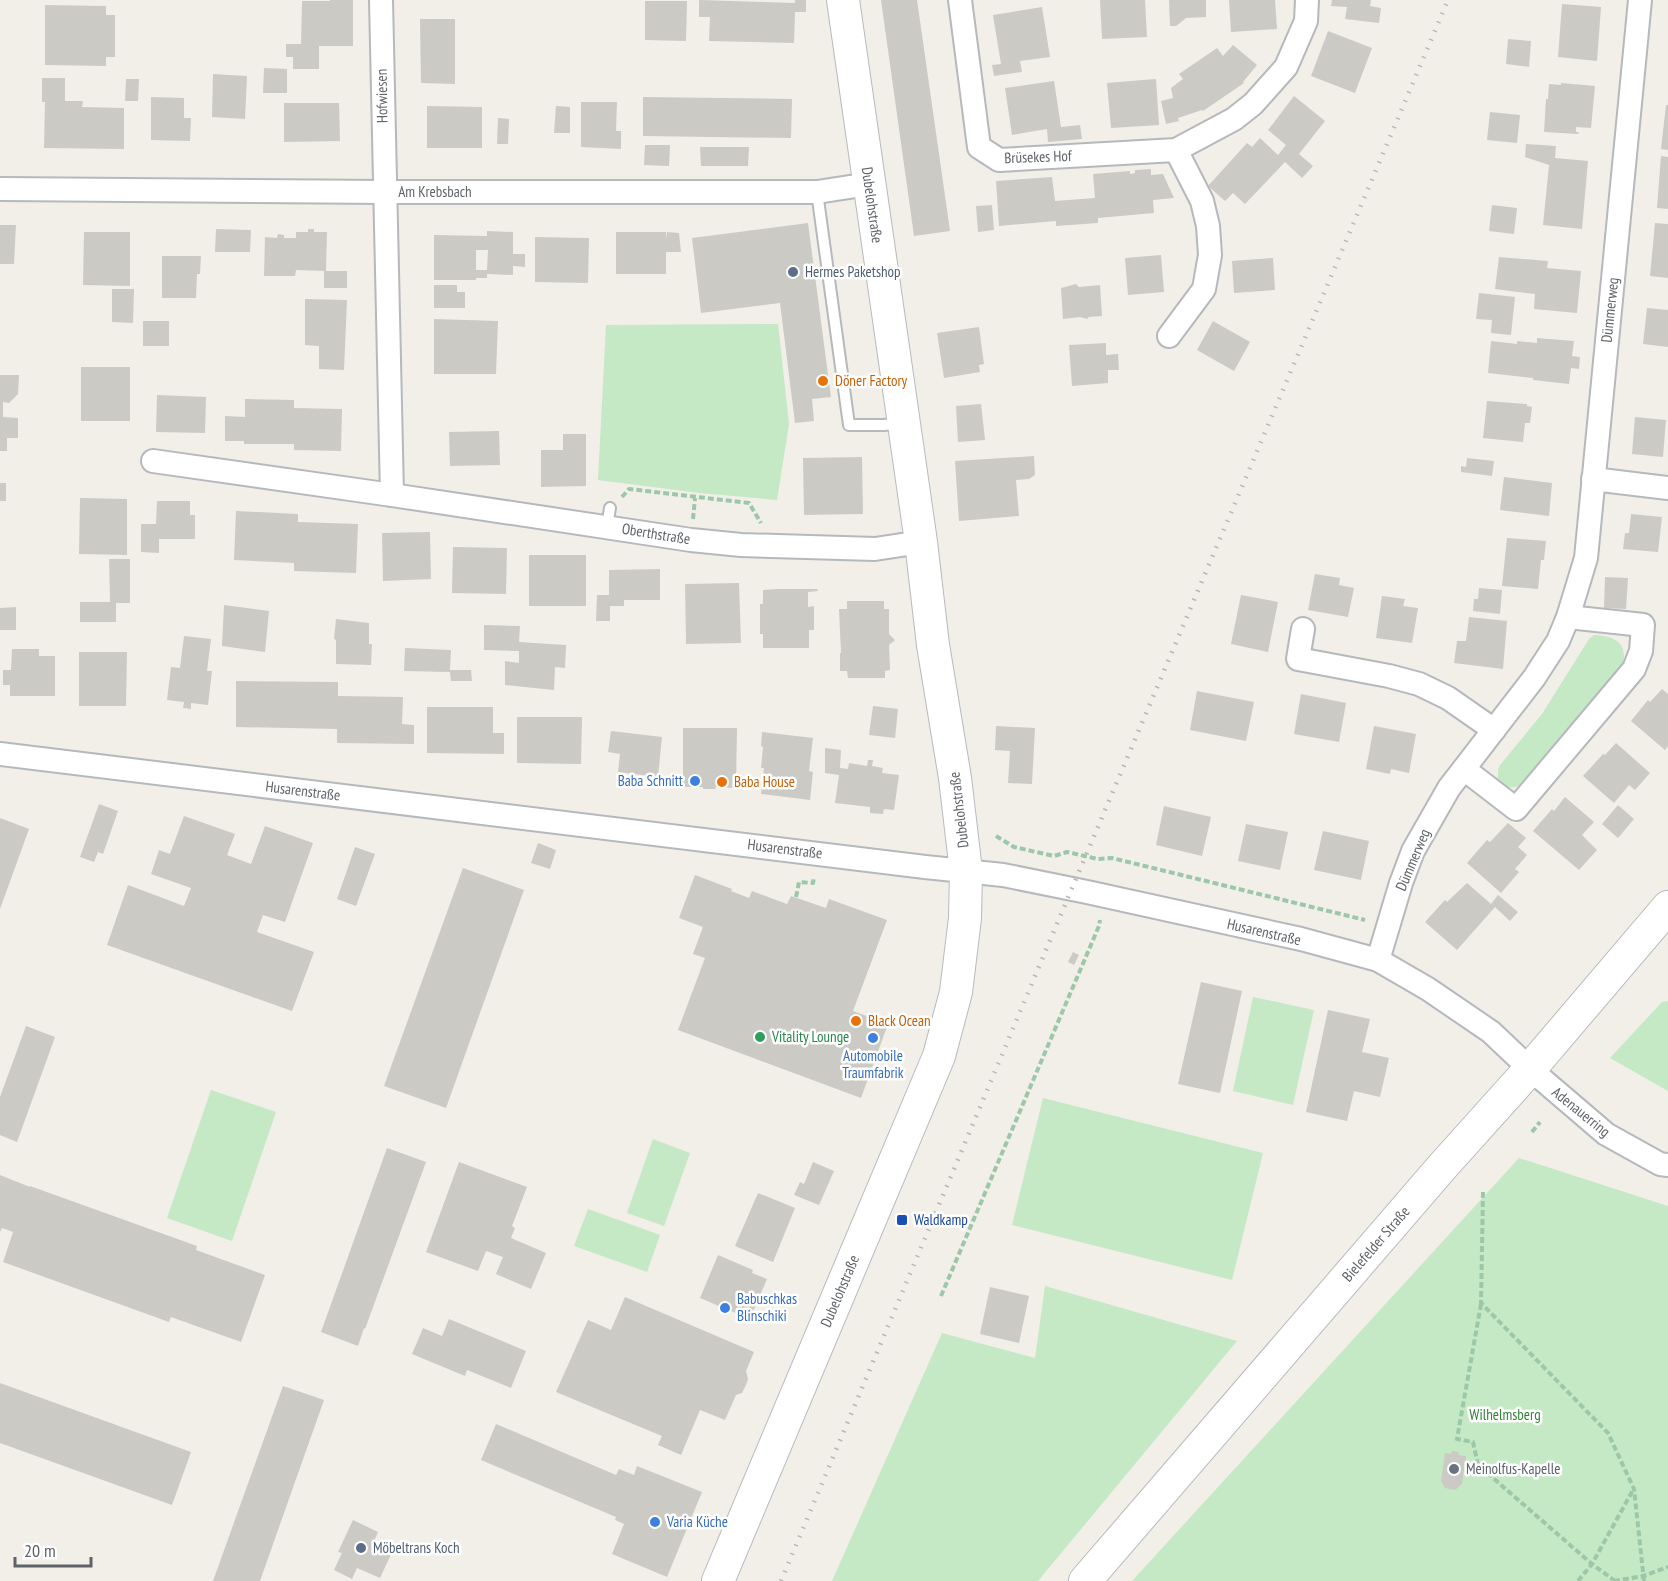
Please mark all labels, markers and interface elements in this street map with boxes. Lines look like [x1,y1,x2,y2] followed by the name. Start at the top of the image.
[372,69,391,123] street label: Hofwiesen
[1004,146,1073,167] street label: Brüsekes Hof
[858,166,887,244] street label: Dubelohstraße
[398,182,472,201] street label: Am Krebsbach
[805,262,901,281] place label: Hermes Paketshop
[786,265,800,279] marker: Hermes Paketshop
[1597,276,1622,344] street label: Dümmerweg
[835,371,908,390] place label: Döner Factory
[816,374,830,388] marker: Döner Factory
[621,519,692,548] street label: Oberthstraße
[618,771,683,790] place label: Baba Schnitt
[944,771,973,849] street label: Dubelohstraße
[734,772,795,791] place label: Baba House
[688,774,702,788] marker: Baba Schnitt
[715,775,729,789] marker: Baba House
[265,776,342,805] street label: Husarenstraße
[1391,826,1434,894] street label: Dümmerweg
[747,834,824,863] street label: Husarenstraße
[1225,914,1303,949] street label: Husarenstraße
[868,1011,931,1030] place label: Black Ocean
[849,1014,863,1028] marker: Black Ocean
[771,1027,849,1046] place label: Vitality Lounge
[753,1030,767,1044] marker: Vitality Lounge
[866,1031,880,1045] marker: Automobile Traumfabrik
[842,1046,904,1082] place label: Automobile Traumfabrik
[1548,1082,1614,1141] street label: Adenauerring
[1338,1202,1414,1285] street label: Bielefelder Straße
[914,1210,968,1229] place label: Waldkamp
[895,1213,909,1227] marker: Waldkamp
[816,1252,863,1330] street label: Dubelohstraße
[737,1289,797,1325] place label: Babuschkas Blinschiki
[718,1301,732,1315] marker: Babuschkas Blinschiki
[1469,1405,1541,1424] park label: Wilhelmsberg
[1466,1459,1560,1478] place label: Meinolfus-Kapelle
[1447,1462,1461,1476] marker: Meinolfus-Kapelle
[666,1512,728,1531] place label: Varia Küche
[648,1515,662,1529] marker: Varia Küche
[15,1530,92,1568] scale bar
[373,1538,460,1557] place label: Möbeltrans Koch
[24,1539,56,1562] text: 20 m
[354,1541,368,1555] marker: Möbeltrans Koch

